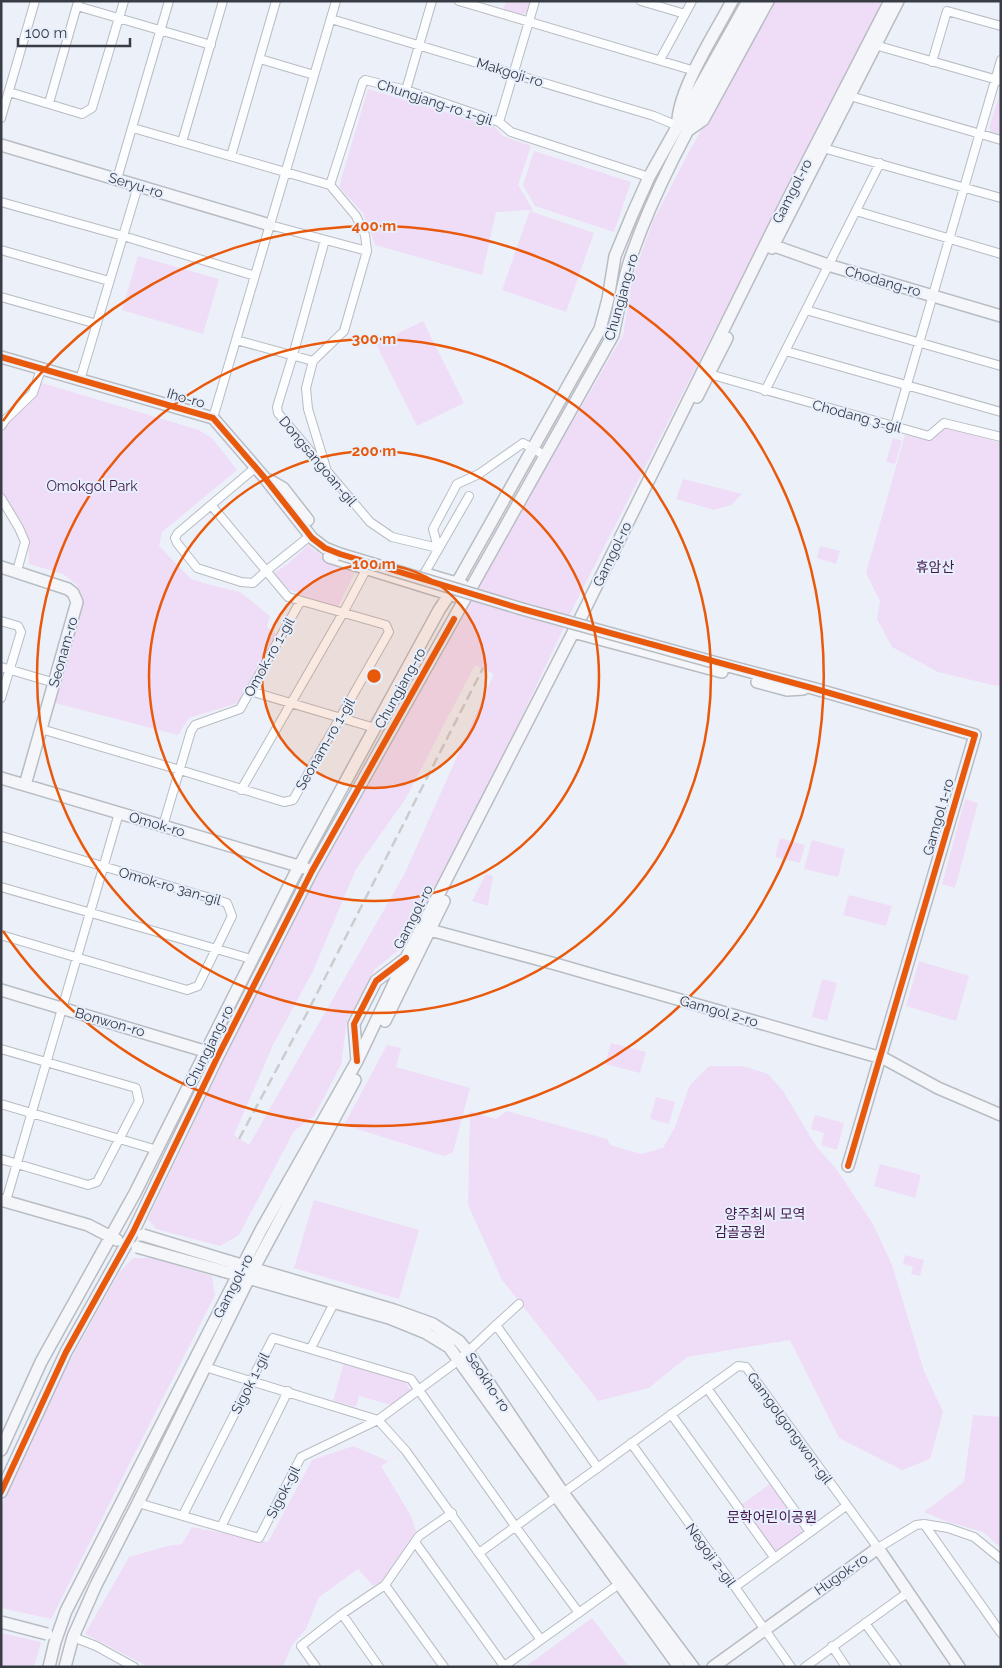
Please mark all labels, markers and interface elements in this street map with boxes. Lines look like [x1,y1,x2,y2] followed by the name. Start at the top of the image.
[18,15,130,47] scale bar
[25,24,67,42] text: 100 m
[475,54,545,90] street label: Makgoji-ro
[375,76,495,128] street label: Chungjang-ro 1-gil
[769,156,815,226] street label: Gamgol-ro
[107,169,165,201] street label: Seryu-ro
[352,217,396,235] text: 400 m
[601,252,641,342] street label: Chungjang-ro
[843,263,923,299] street label: Chodang-ro
[352,330,396,348] text: 300 m
[165,385,207,411] street label: Iho-ro
[811,396,904,436] street label: Chodang 3-gil
[276,413,360,509] street label: Dongsangoan-gil
[352,442,396,460] text: 200 m
[46,478,138,494] park label: Omokgol Park
[589,519,635,589] street label: Gamgol-ro
[352,555,396,573] text: 100 m
[916,559,954,575] park label: 휴암산
[241,614,297,699] street label: Omok-ro 1-gil
[45,615,81,689] street label: Seonam-ro
[371,645,429,731] street label: Chungjang-ro
[365,667,383,685] centre of rings
[292,695,358,793] street label: Seonam-ro 1-gil
[919,777,957,857] street label: Gamgol 1-ro
[127,808,187,840] street label: Omok-ro
[117,864,223,908] street label: Omok-ro 3an-gil
[390,882,436,952] street label: Gamgol-ro
[678,992,760,1030] street label: Gamgol 2-ro
[181,1002,237,1090] street label: Chungjang-ro
[73,1004,147,1040] street label: Bonwon-ro
[725,1206,805,1222] park label: 양주최씨 모역
[714,1224,766,1240] park label: 감골공원
[210,1251,256,1321] street label: Gamgol-ro
[228,1349,272,1416] street label: Sigok 1-gil
[462,1349,514,1415] street label: Seokho-ro
[744,1369,836,1487] street label: Gamgolgongwon-gil
[263,1463,303,1521] street label: Sigok-gil
[727,1509,817,1525] park label: 문학어린이공원
[683,1520,739,1590] street label: Negoji 2-gil
[811,1550,871,1598] street label: Hugok-ro

